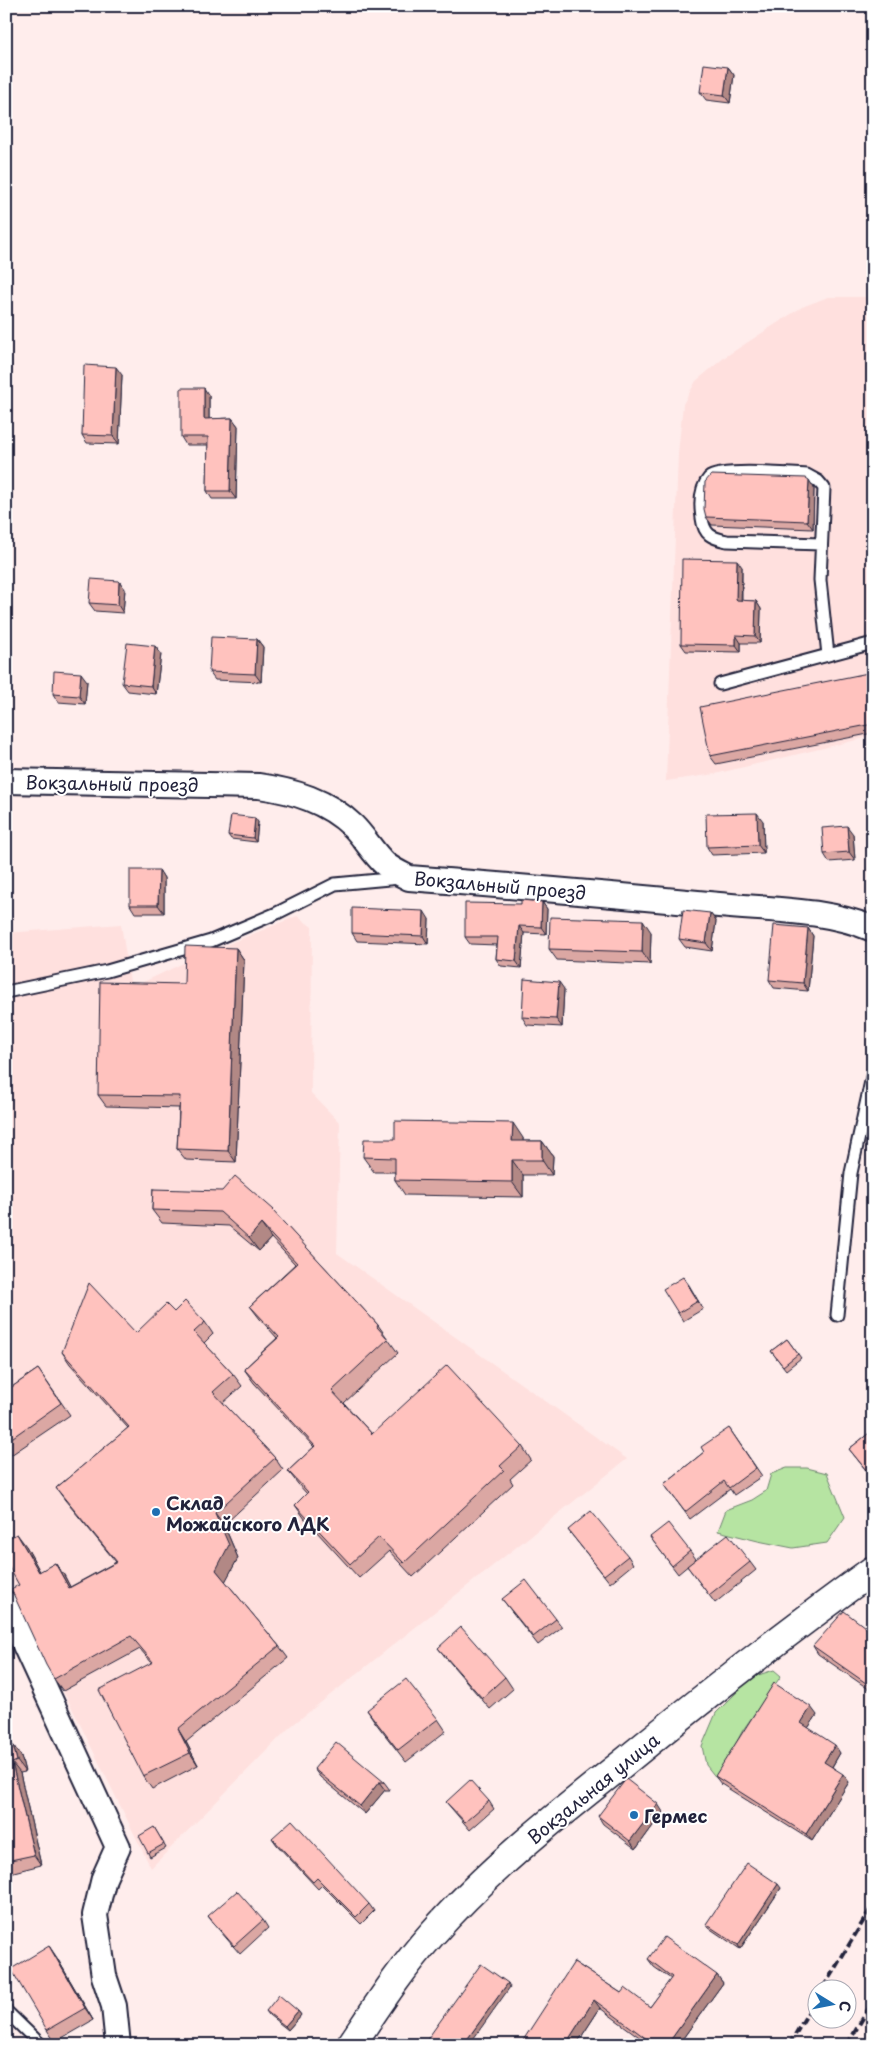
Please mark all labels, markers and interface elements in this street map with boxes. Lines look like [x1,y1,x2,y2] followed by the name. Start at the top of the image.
[25,768,199,798] street label: Вокзальный проезд
[413,864,587,906] street label: Вокзальный проезд
[166,1489,330,1537] place label: Склад Можайского ЛДК
[150,1506,162,1518] marker: Склад Можайского ЛДК
[521,1726,665,1850] street label: Вокзальная улица
[644,1802,707,1829] place label: Гермес
[628,1809,640,1821] marker: Гермес
[806,1978,856,2028] north arrow
[834,1999,857,2013] text: С

